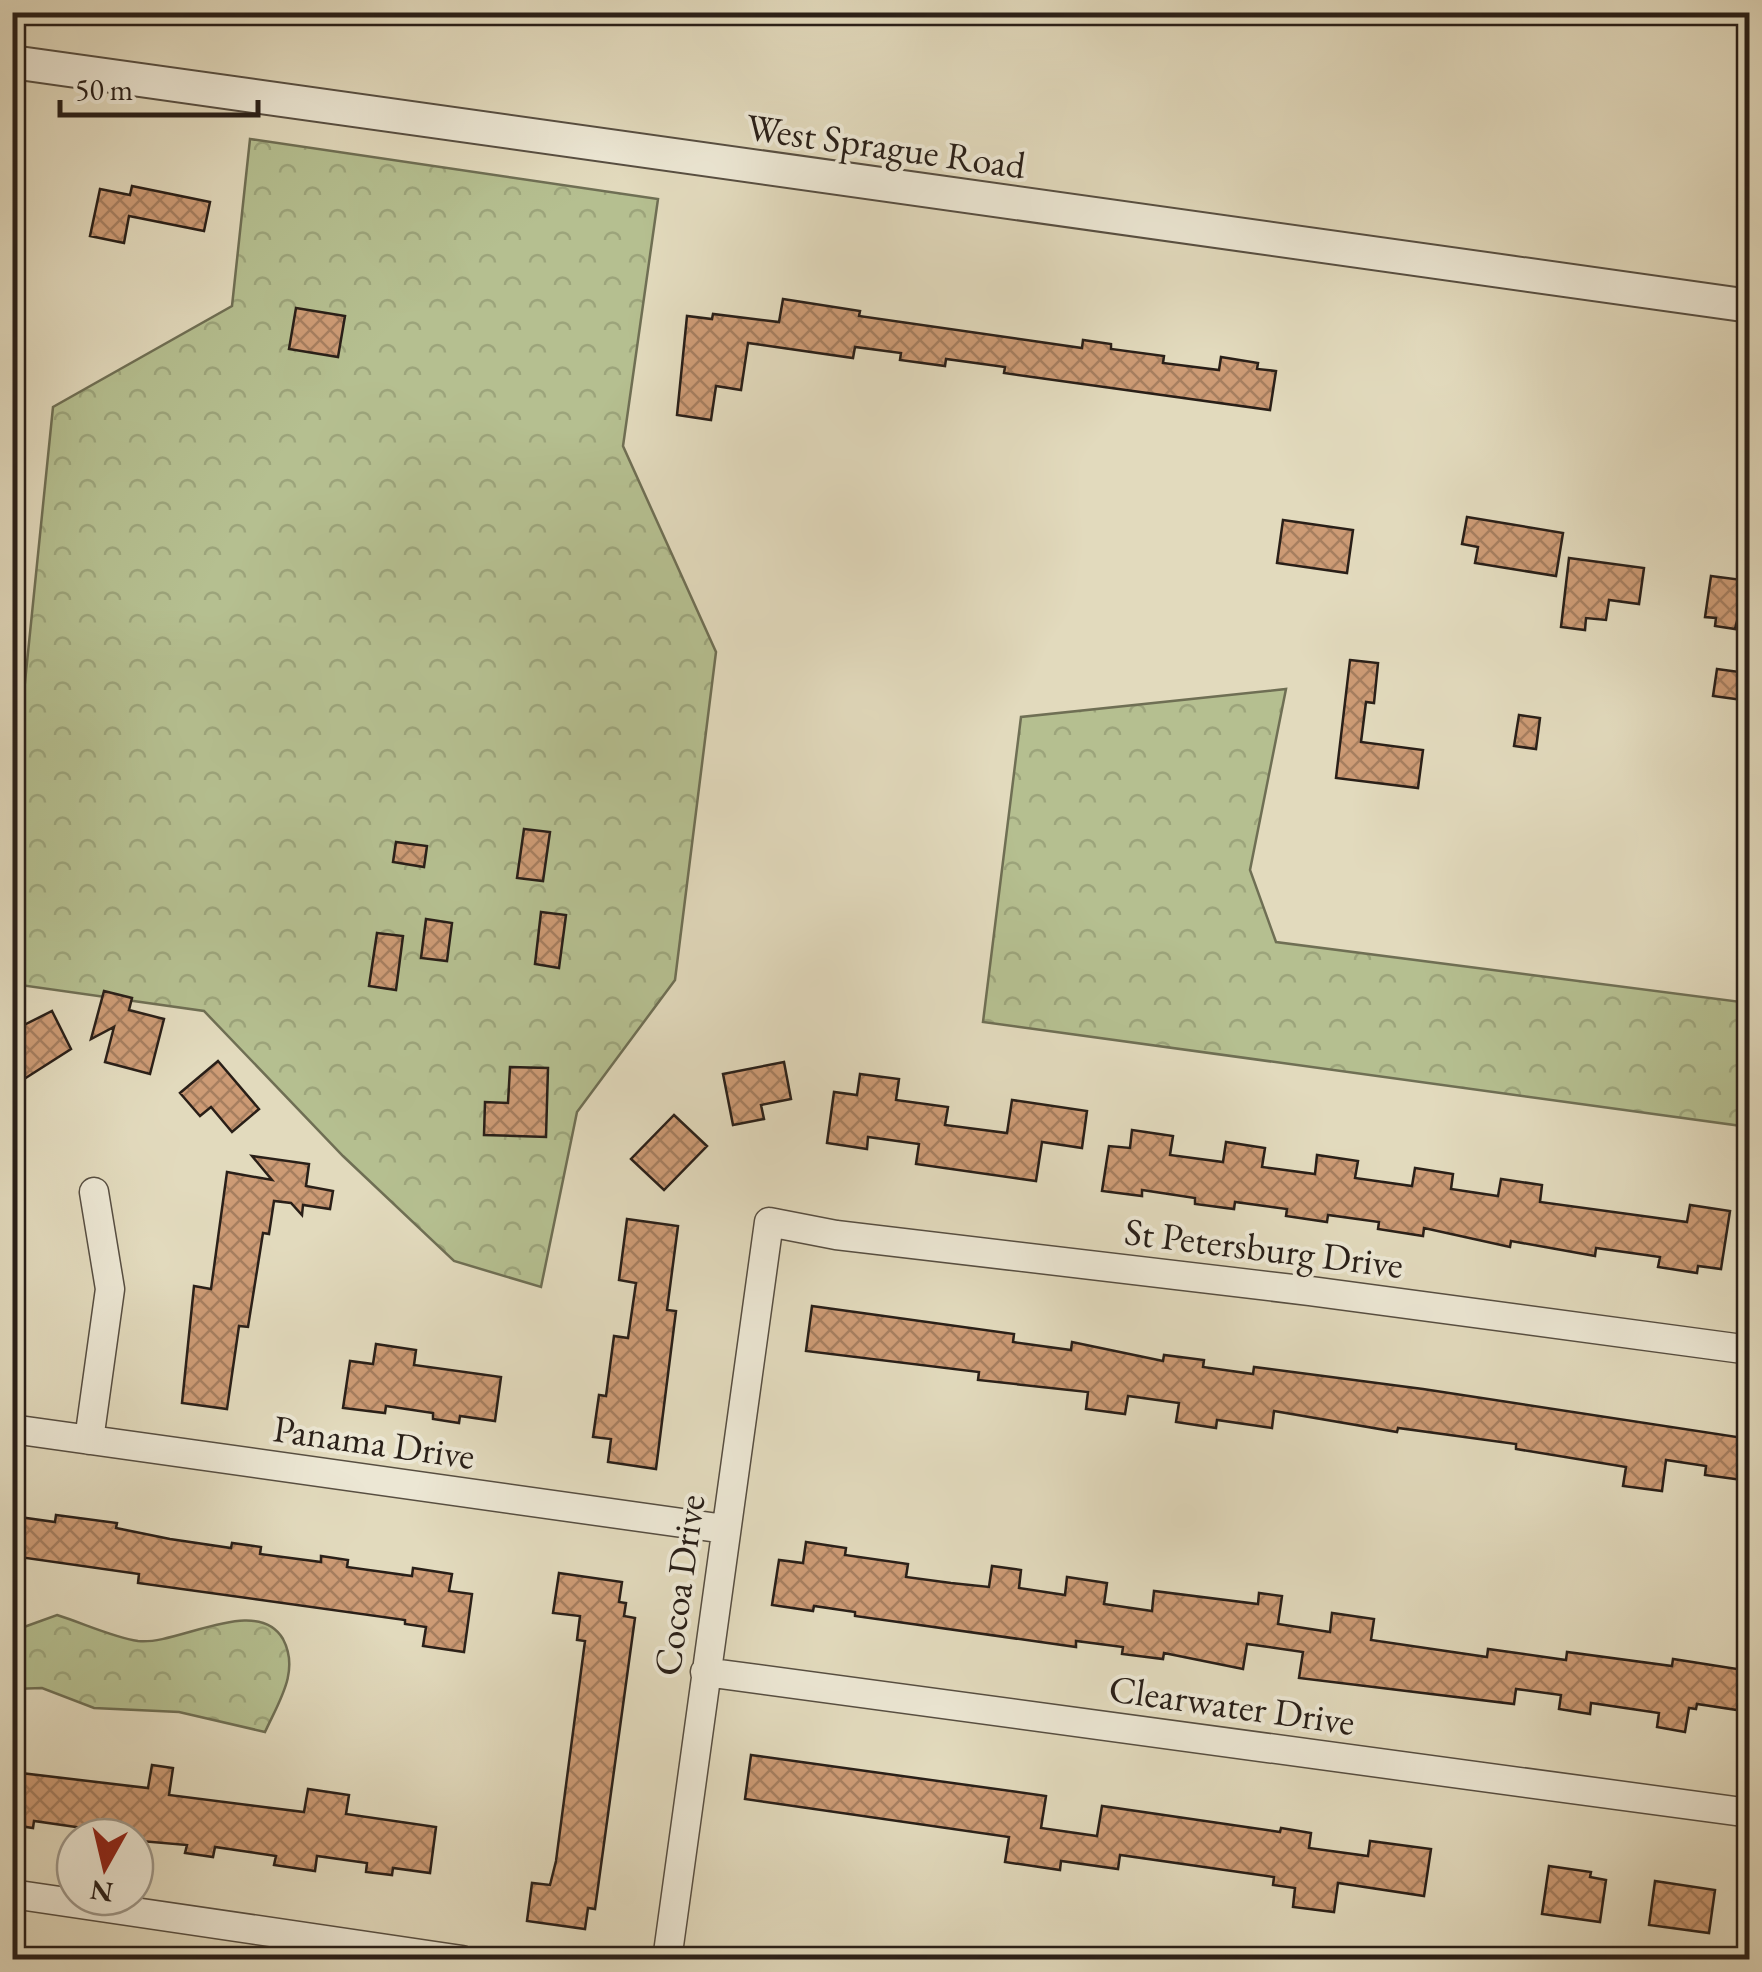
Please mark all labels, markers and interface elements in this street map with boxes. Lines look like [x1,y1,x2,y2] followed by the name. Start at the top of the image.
[60,55,258,117] scale bar
[75,70,133,109] text: 50 m
[743,102,1030,189] street label: West Sprague Road
[1122,1206,1406,1289] street label: St Petersburg Drive
[270,1403,478,1480] street label: Panama Drive
[642,1491,715,1679] street label: Cocoa Drive
[1106,1663,1358,1746] street label: Clearwater Drive
[55,1817,155,1917] north arrow
[87,1872,115,1911] text: N

